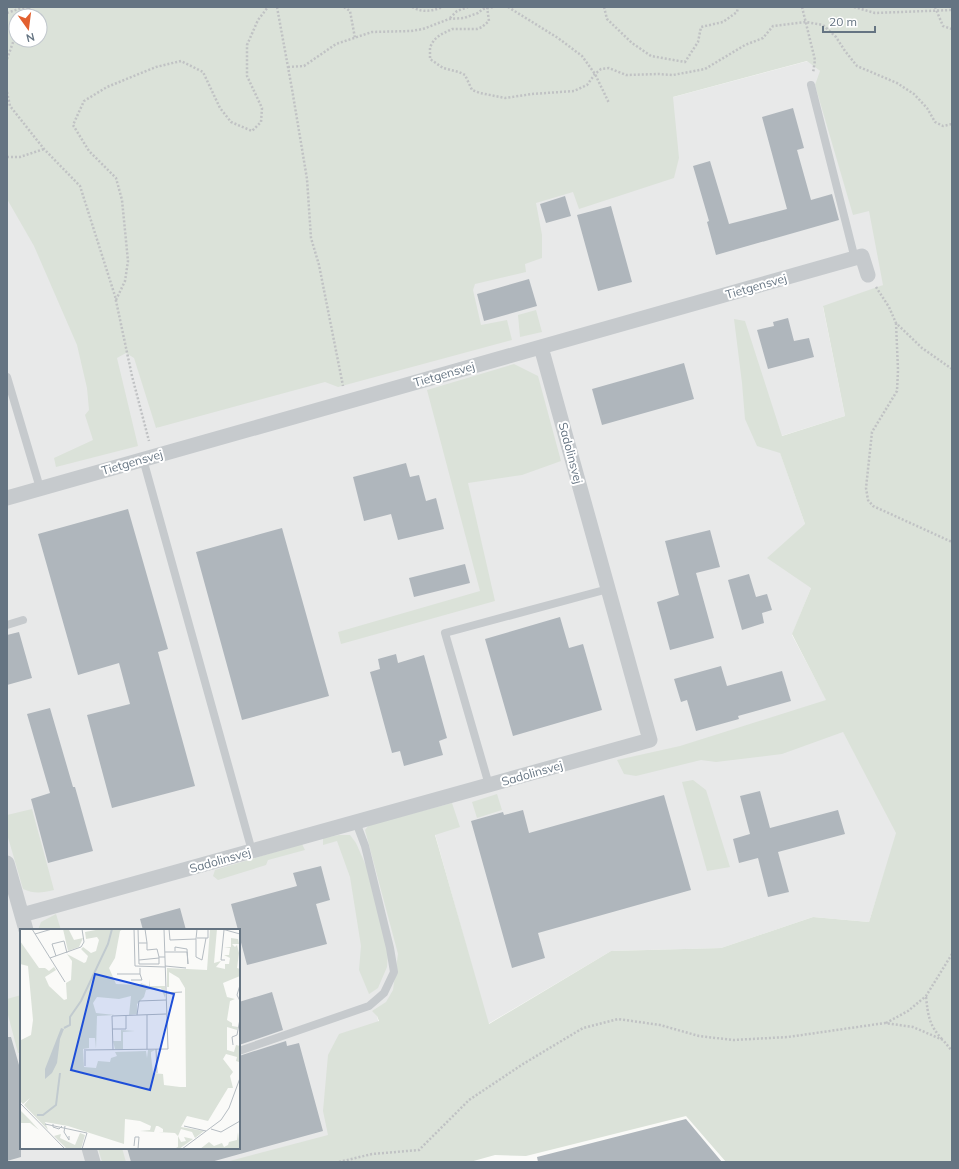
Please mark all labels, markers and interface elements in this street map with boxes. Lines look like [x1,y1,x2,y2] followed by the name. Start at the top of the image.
[8,8,48,48] north arrow
[823,8,875,34] scale bar
[829,14,857,29] text: 20 m
[25,30,36,46] text: N
[724,270,789,302] street label: Tietgensvej
[412,358,477,390] street label: Tietgensvej
[556,421,586,485] street label: Sadolinsvej
[100,446,165,478] street label: Tietgensvej
[500,757,564,789] street label: Sadolinsvej
[188,844,252,876] street label: Sadolinsvej
[20,929,240,1149] inset map

